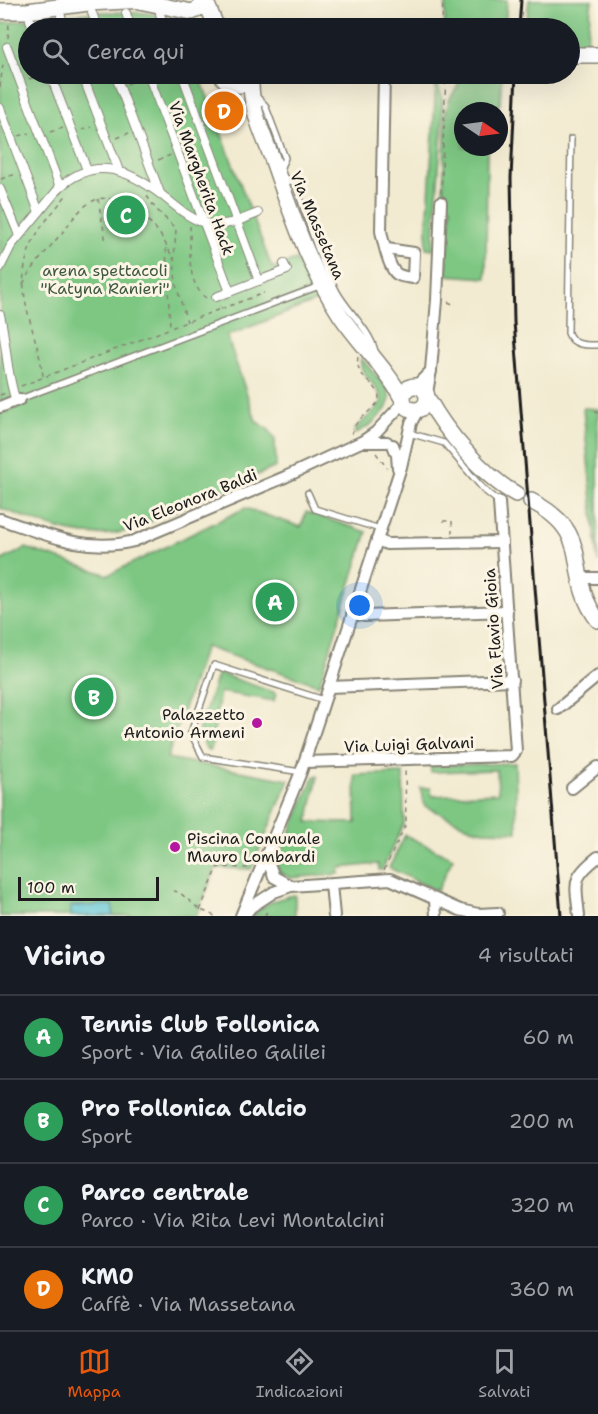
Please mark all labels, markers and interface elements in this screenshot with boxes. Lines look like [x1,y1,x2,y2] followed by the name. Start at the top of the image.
[18,18,580,84] search box
[39,35,72,68] icon: search
[87,37,185,66] text: Cerca qui
[204,88,244,134] pin: D
[164,98,239,258] street label: Via Margherita Hack
[454,102,508,156] north arrow
[285,168,350,283] street label: Via Massetana
[106,192,146,238] pin: C
[40,260,170,299] park label: arena spettacoli "Katyna Ranieri"
[120,464,260,537] street label: Via Eleonora Baldi
[479,568,508,690] street label: Via Flavio Gioia
[256,580,294,624] pin: A
[345,591,374,620] your location
[74,674,113,720] pin: B
[123,704,245,743] place label: Palazzetto Antonio Armeni
[250,716,264,730] marker: Palazzetto Antonio Armeni
[343,732,475,757] street label: Via Luigi Galvani
[187,828,320,867] place label: Piscina Comunale Mauro Lombardi
[168,840,182,854] marker: Piscina Comunale Mauro Lombardi
[18,874,159,902] scale bar
[27,877,75,898] text: 100 m
[24,938,106,973] text: Vicino
[478,942,574,968] text: 4 risultati
[81,1010,319,1039] text: Tennis Club Follonica
[36,1024,51,1050] text: A
[522,1024,574,1050] text: 60 m
[81,1039,326,1065] text: Sport · Via Galileo Galilei
[81,1094,307,1123] text: Pro Follonica Calcio
[37,1108,50,1134] text: B
[509,1108,574,1134] text: 200 m
[81,1123,132,1149] text: Sport
[81,1178,249,1207] text: Parco centrale
[37,1192,50,1218] text: C
[510,1192,574,1218] text: 320 m
[81,1207,385,1233] text: Parco · Via Rita Levi Montalcini
[81,1262,134,1291] text: KM0
[36,1276,51,1302] text: D
[509,1276,574,1302] text: 360 m
[81,1291,295,1317] text: Caffè · Via Massetana
[67,1345,121,1402] tab: Mappa
[256,1345,343,1402] tab: Indicazioni
[478,1345,531,1402] tab: Salvati

